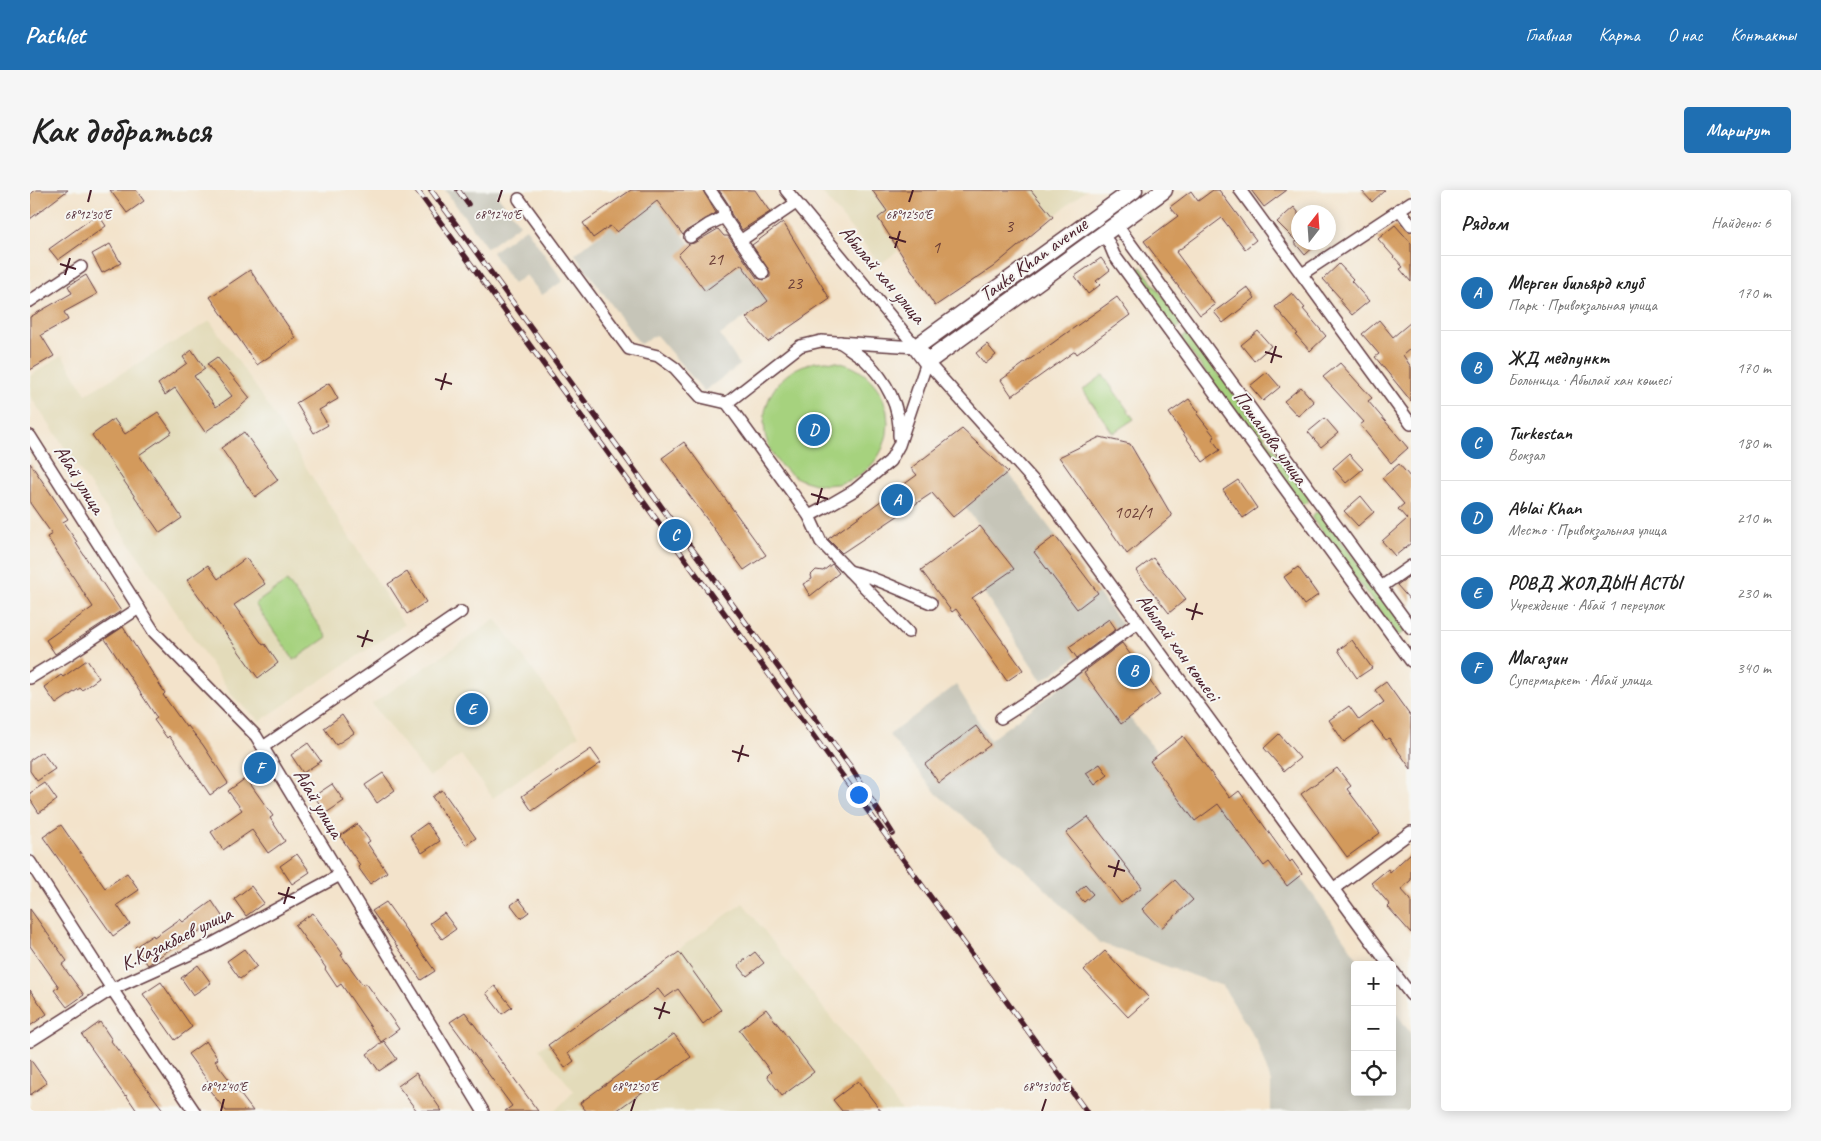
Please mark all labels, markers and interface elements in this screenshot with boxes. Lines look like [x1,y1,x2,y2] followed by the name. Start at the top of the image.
[25,20,85,50] text: Pathlet
[1526,24,1571,46] text: Главная
[1599,24,1640,46] text: Карта
[1668,24,1703,46] text: О нас
[1731,24,1796,46] text: Контакты
[1684,107,1791,153] button: Маршрут
[30,108,211,153] text: Как добраться
[1291,205,1336,250] north arrow
[65,207,113,223] text: 68°12'30"E
[475,207,523,223] text: 68°12'40"E
[886,207,934,223] text: 68°12'50"E
[1461,210,1508,236] text: Рядом
[974,211,1094,307] street label: Tauke Khan avenue
[1711,213,1771,233] text: Найдено: 6
[1005,215,1015,237] house number: 3
[834,220,932,330] street label: Абылай хан улица
[932,236,941,258] house number: 1
[707,248,724,270] house number: 21
[1508,271,1643,295] text: Мерген бильярд клуб
[786,272,804,294] house number: 23
[1473,283,1481,303] text: A
[1737,283,1771,303] text: 170 m
[1508,295,1657,315] text: Парк · Привокзальная улица
[1508,346,1610,370] text: ЖД медпункт
[1473,358,1481,378] text: B
[1737,358,1771,378] text: 170 m
[1508,370,1671,390] text: Больница · Абылай хан көшесі
[1228,385,1314,490] street label: Пошанова улица
[798,411,830,449] pin: D
[1508,421,1572,445] text: Turkestan
[1473,433,1481,453] text: C
[1737,433,1771,453] text: 180 m
[49,440,111,520] street label: Абай улица
[1508,445,1544,465] text: Вокзал
[881,481,913,519] pin: A
[1508,496,1581,520] text: Ablai Khan
[1114,501,1153,523] house number: 102/1
[1472,508,1482,528] text: D
[1737,508,1771,528] text: 210 m
[659,516,691,554] pin: C
[1508,520,1666,540] text: Место · Привокзальная улица
[1508,571,1681,595] text: РОВД ЖОЛДЫН АСТЫ
[1473,583,1481,603] text: E
[1737,583,1771,603] text: 230 m
[1131,589,1227,708] street label: Абылай хан көшесі
[1508,595,1664,615] text: Учреждение · Абай 1 переулок
[1508,646,1567,670] text: Магазин
[1118,652,1150,690] pin: B
[1473,658,1481,678] text: F
[1737,658,1771,678] text: 340 m
[1508,670,1651,690] text: Супермаркет · Абай улица
[456,690,488,728] pin: E
[244,749,276,787] pin: F
[288,764,350,844] street label: Абай улица
[846,782,872,808] your location
[117,900,237,977] street label: К.Казакбаев улица
[1351,961,1396,1096] map controls
[1351,961,1396,1006] button: +
[1351,1006,1396,1051] button: −
[1351,1051,1396,1096] button: locate
[201,1079,249,1095] text: 68°12'40"E
[612,1079,660,1095] text: 68°12'50"E
[1023,1079,1071,1095] text: 68°13'00"E

